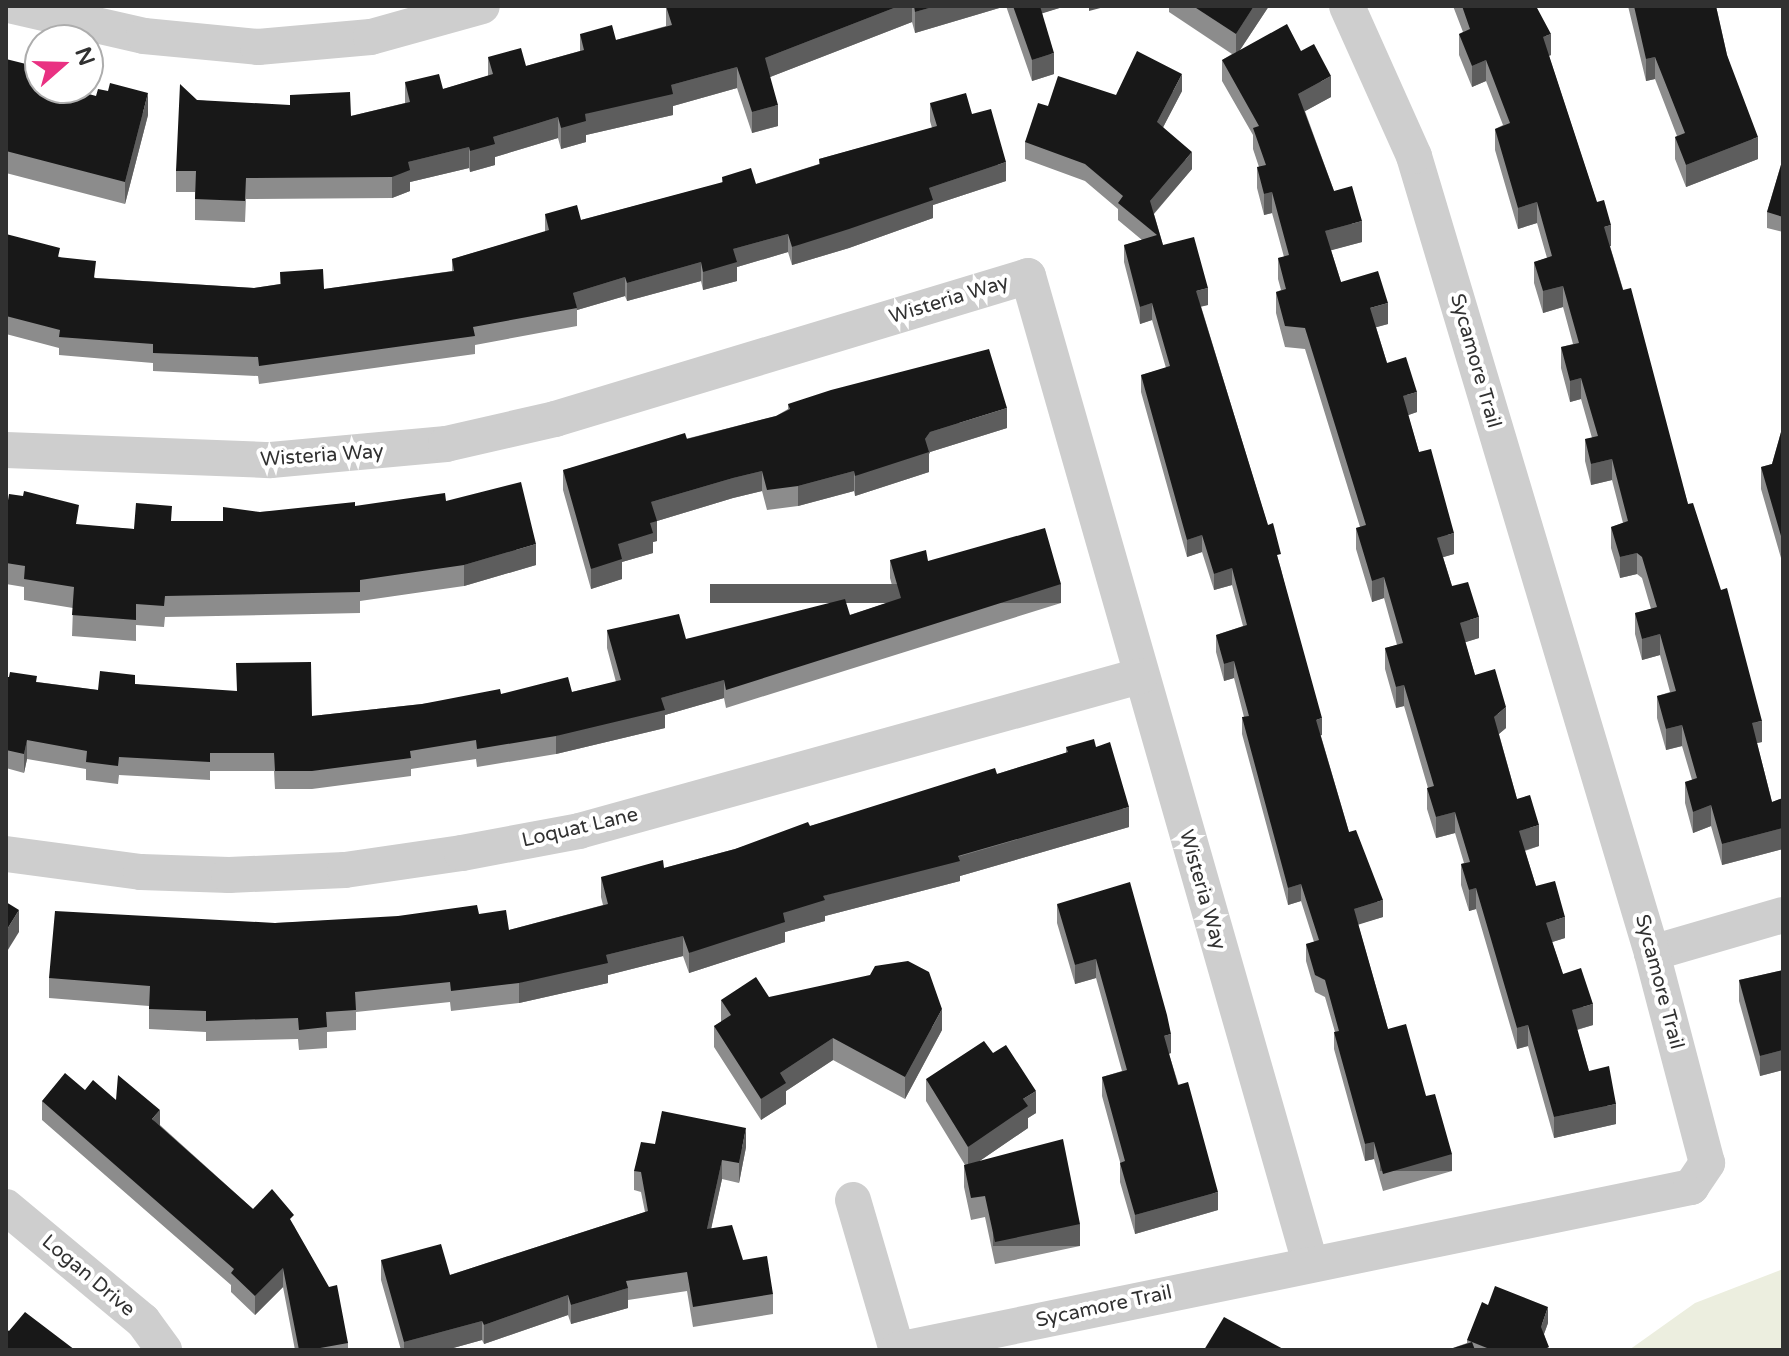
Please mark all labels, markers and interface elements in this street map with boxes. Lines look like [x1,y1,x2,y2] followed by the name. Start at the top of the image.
[24,24,104,104] north arrow
[69,44,100,69] text: N
[886,270,1012,330] street label: Wisteria Way
[1444,291,1506,431] street label: Sycamore Trail
[259,440,385,472] street label: Wisteria Way
[520,803,640,853] street label: Loquat Lane
[1173,827,1231,953] street label: Wisteria Way
[1629,912,1689,1052] street label: Sycamore Trail
[37,1230,139,1322] street label: Logan Drive
[1034,1281,1174,1333] street label: Sycamore Trail

